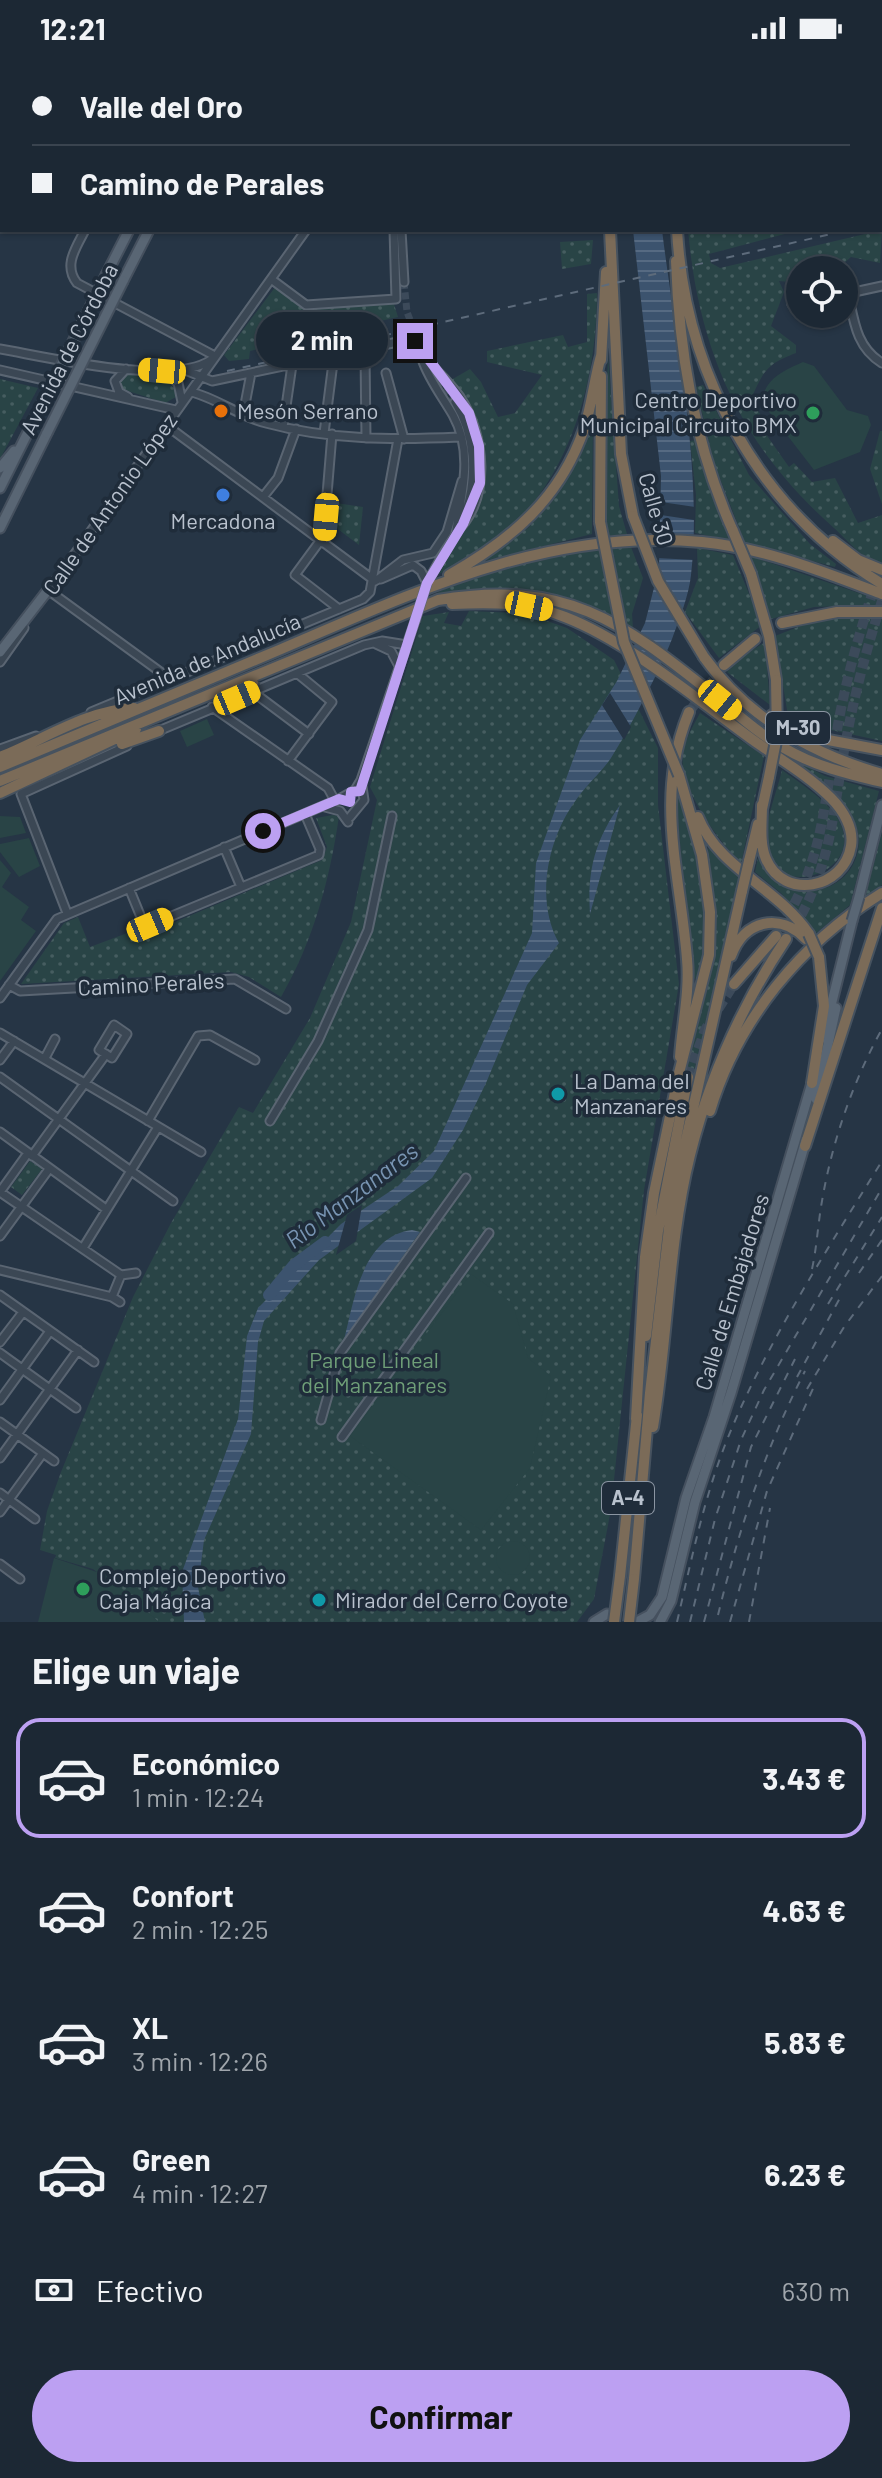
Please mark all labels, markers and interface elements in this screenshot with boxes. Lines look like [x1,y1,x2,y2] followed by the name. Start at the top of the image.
[40,10,106,46] text: 12:21
[80,88,243,124] text: Valle del Oro
[80,165,324,201] text: Camino de Perales
[786,256,858,328] map controls
[786,256,858,328] button: locate
[14,259,122,438] street label: Avenida de Córdoba
[255,313,387,369] callout: 2 min
[397,323,433,359] route end
[291,324,353,355] text: 2 min
[137,357,187,385] car
[580,386,797,437] place label: Centro Deportivo Municipal Circuito BMX
[237,397,378,423] place label: Mesón Serrano
[212,402,230,420] marker: Mesón Serrano
[804,404,822,422] marker: Centro Deportivo Municipal Circuito BMX
[37,408,182,599] street label: Calle de Antonio López
[634,469,680,548] street label: Calle 30
[214,486,232,504] marker: Mercadona
[312,492,340,542] car
[170,507,276,533] place label: Mercadona
[503,589,555,623] car
[109,607,304,709] street label: Avenida de Andalucía
[694,676,746,724] car
[210,678,264,718] car
[766,712,830,744] road number: M-30
[245,813,281,849] route start
[123,905,177,945] car
[77,966,225,1000] street label: Camino Perales
[574,1067,689,1118] place label: La Dama del Manzanares
[549,1085,567,1103] marker: La Dama del Manzanares
[279,1136,423,1254] water label: Río Manzanares
[689,1190,773,1393] street label: Calle de Embajadores
[301,1346,447,1397] park label: Parque Lineal del Manzanares
[602,1482,654,1514] road number: A-4
[99,1562,287,1613] place label: Complejo Deportivo Caja Mágica
[74,1580,92,1598] marker: Complejo Deportivo Caja Mágica
[335,1586,568,1612] place label: Mirador del Cerro Coyote
[310,1591,328,1609] marker: Mirador del Cerro Coyote
[32,1648,240,1691] text: Elige un viaje
[36,1742,108,1814] icon: car
[132,1745,280,1781] text: Económico
[762,1760,846,1796] text: 3.43 €
[132,1781,264,1812] text: 1 min · 12:24
[36,1874,108,1946] icon: car
[132,1877,234,1913] text: Confort
[762,1892,846,1928] text: 4.63 €
[132,1913,268,1944] text: 2 min · 12:25
[36,2006,108,2078] icon: car
[132,2009,168,2045] text: XL
[764,2024,846,2060] text: 5.83 €
[132,2045,268,2076] text: 3 min · 12:26
[36,2138,108,2210] icon: car
[132,2141,211,2177] text: Green
[764,2156,846,2192] text: 6.23 €
[132,2177,268,2208] text: 4 min · 12:27
[32,2268,76,2312] icon: cash
[96,2272,204,2308] text: Efectivo
[782,2275,850,2306] text: 630 m
[32,2370,850,2462] button: Confirmar

